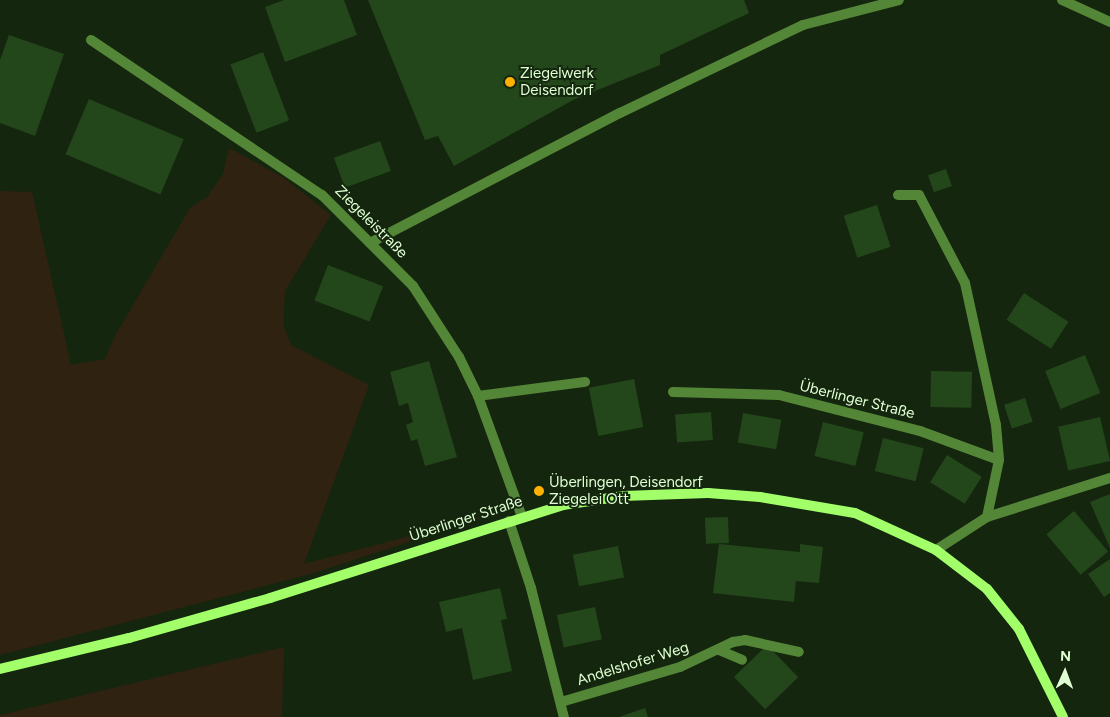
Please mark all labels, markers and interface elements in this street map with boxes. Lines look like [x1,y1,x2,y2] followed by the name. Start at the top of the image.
[520,64,594,99] place label: Ziegelwerk Deisendorf
[504,76,516,88] marker: Ziegelwerk Deisendorf
[331,182,411,262] street label: Ziegeleistraße
[798,377,916,423] street label: Überlinger Straße
[549,473,703,508] place label: Überlingen, Deisendorf Ziegelei Ott
[533,485,545,497] marker: Überlingen, Deisendorf Ziegelei Ott
[407,492,525,546] street label: Überlinger Straße
[575,638,691,690] street label: Andelshofer Weg
[1040,647,1090,697] north arrow
[1060,648,1071,665] text: N

